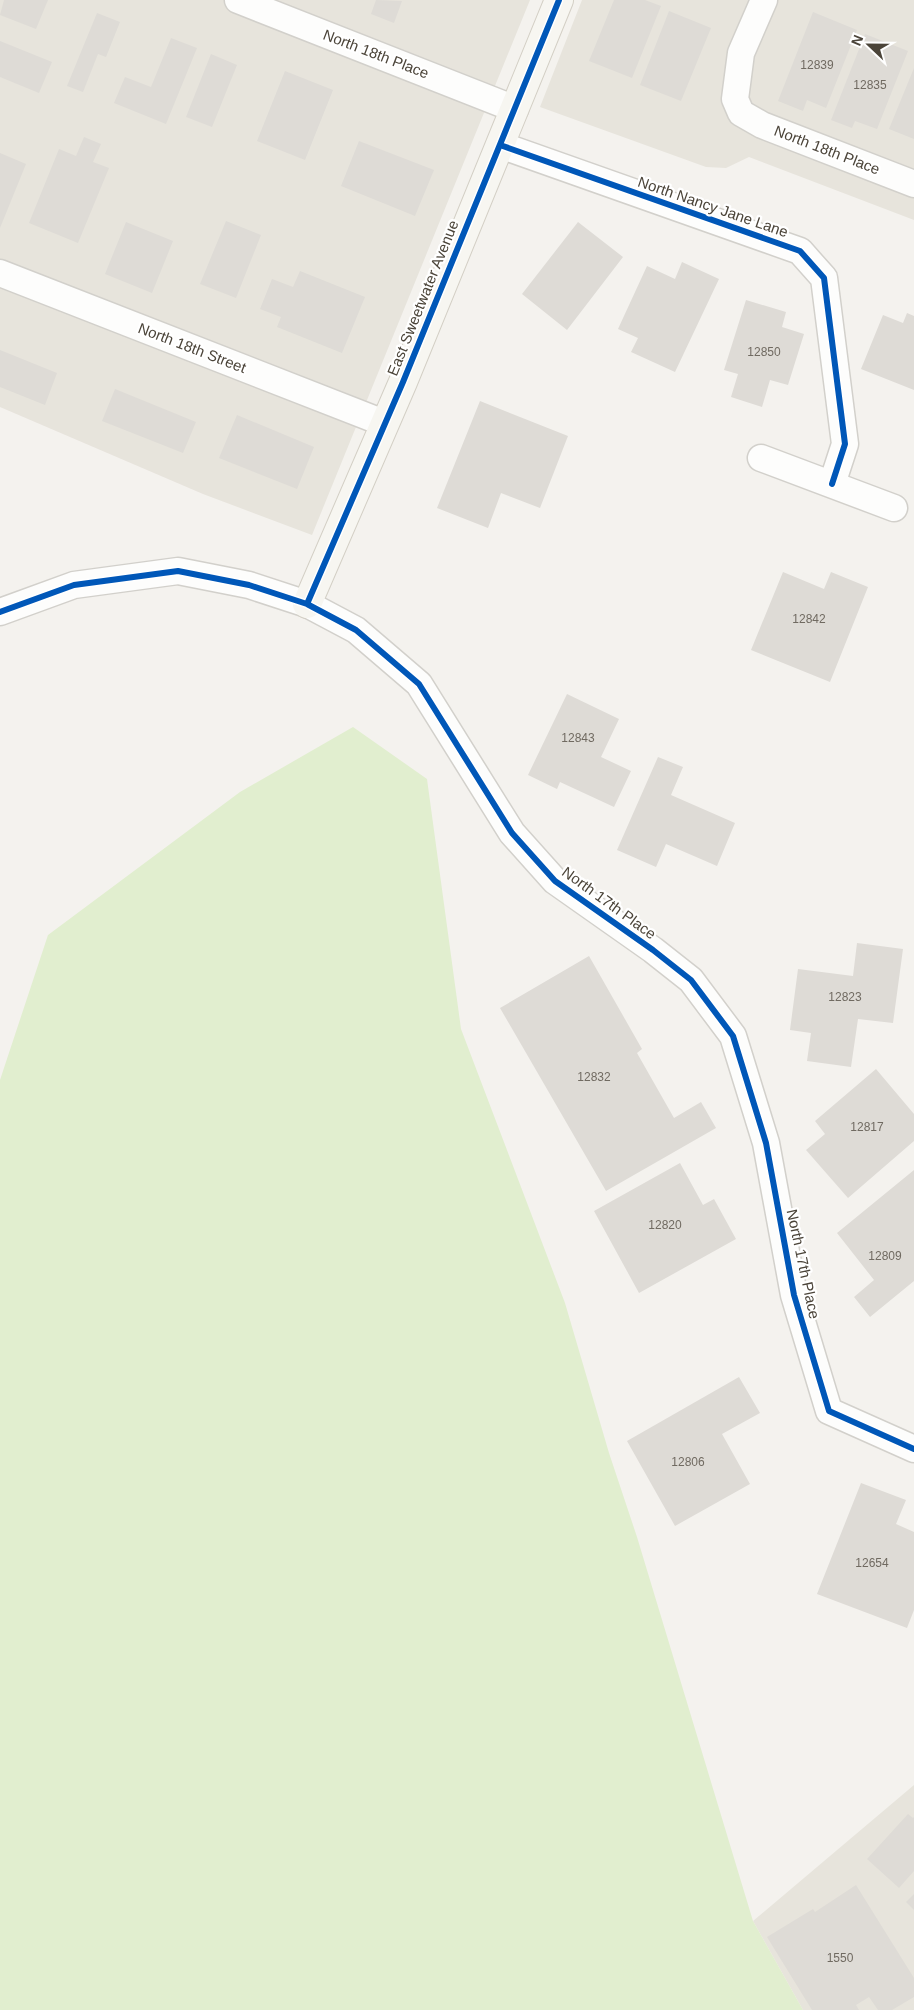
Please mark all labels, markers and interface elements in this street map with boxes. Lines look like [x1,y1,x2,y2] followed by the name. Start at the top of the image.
[844,20,894,70] north arrow
[321,26,431,81] street label: North 18th Place
[848,32,866,48] text: N
[800,58,834,72] house number: 12839
[853,78,887,92] house number: 12835
[772,122,882,177] street label: North 18th Place
[636,173,790,240] street label: North Nancy Jane Lane
[383,217,462,378] street label: East Sweetwater Avenue
[136,319,249,376] street label: North 18th Street
[747,345,781,359] house number: 12850
[792,612,826,626] house number: 12842
[561,731,595,745] house number: 12843
[559,863,659,942] street label: North 17th Place
[828,990,862,1004] house number: 12823
[577,1070,611,1084] house number: 12832
[850,1120,884,1134] house number: 12817
[784,1207,823,1320] street label: North 17th Place
[648,1218,682,1232] house number: 12820
[868,1249,902,1263] house number: 12809
[671,1455,705,1469] house number: 12806
[855,1556,889,1570] house number: 12654
[827,1951,854,1965] house number: 1550

